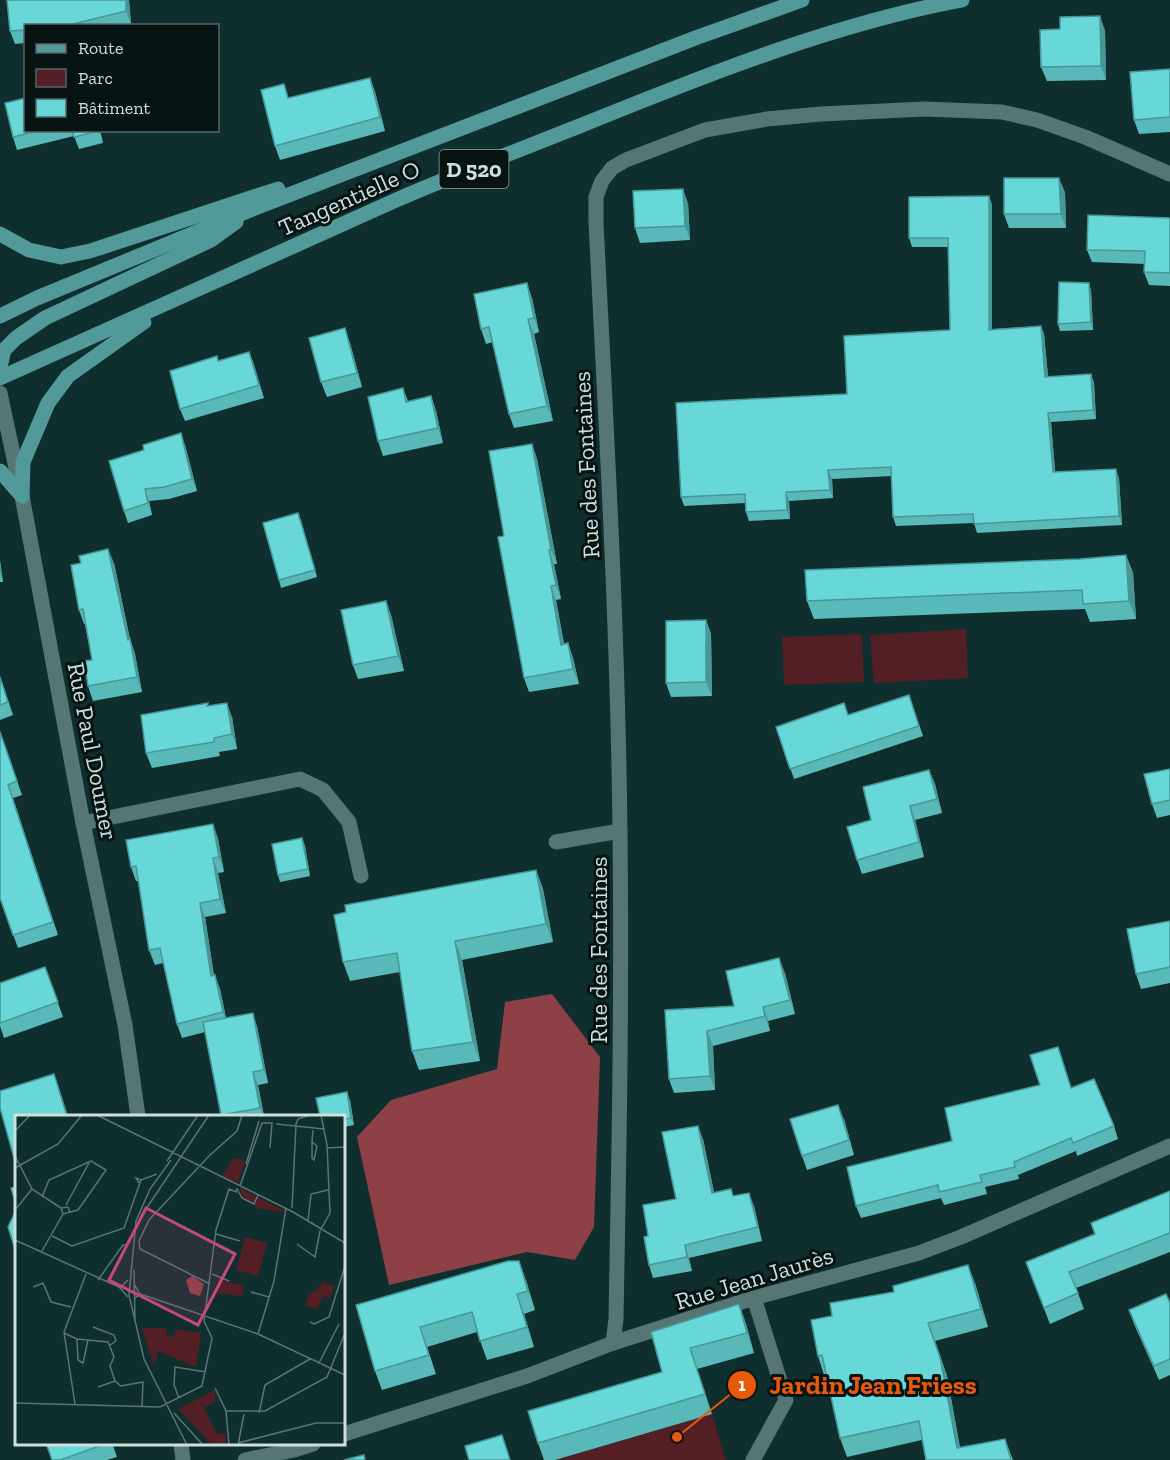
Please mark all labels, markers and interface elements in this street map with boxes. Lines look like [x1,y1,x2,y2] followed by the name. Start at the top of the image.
[24,24,219,132] legend
[78,37,123,59] text: Route
[78,67,113,89] text: Parc
[78,97,151,119] text: Bâtiment
[440,150,508,188] road number: D 520
[274,154,424,242] street label: Tangentielle O
[567,371,605,559] street label: Rue des Fontaines
[62,660,124,842] street label: Rue Paul Doumer
[584,856,613,1044] street label: Rue des Fontaines
[15,1115,345,1445] inset map
[671,1240,837,1316] street label: Rue Jean Jaurès
[727,1363,989,1407] callout: Jardin Jean Friess
[769,1369,977,1401] text: Jardin Jean Friess
[738,1374,746,1396] text: 1

